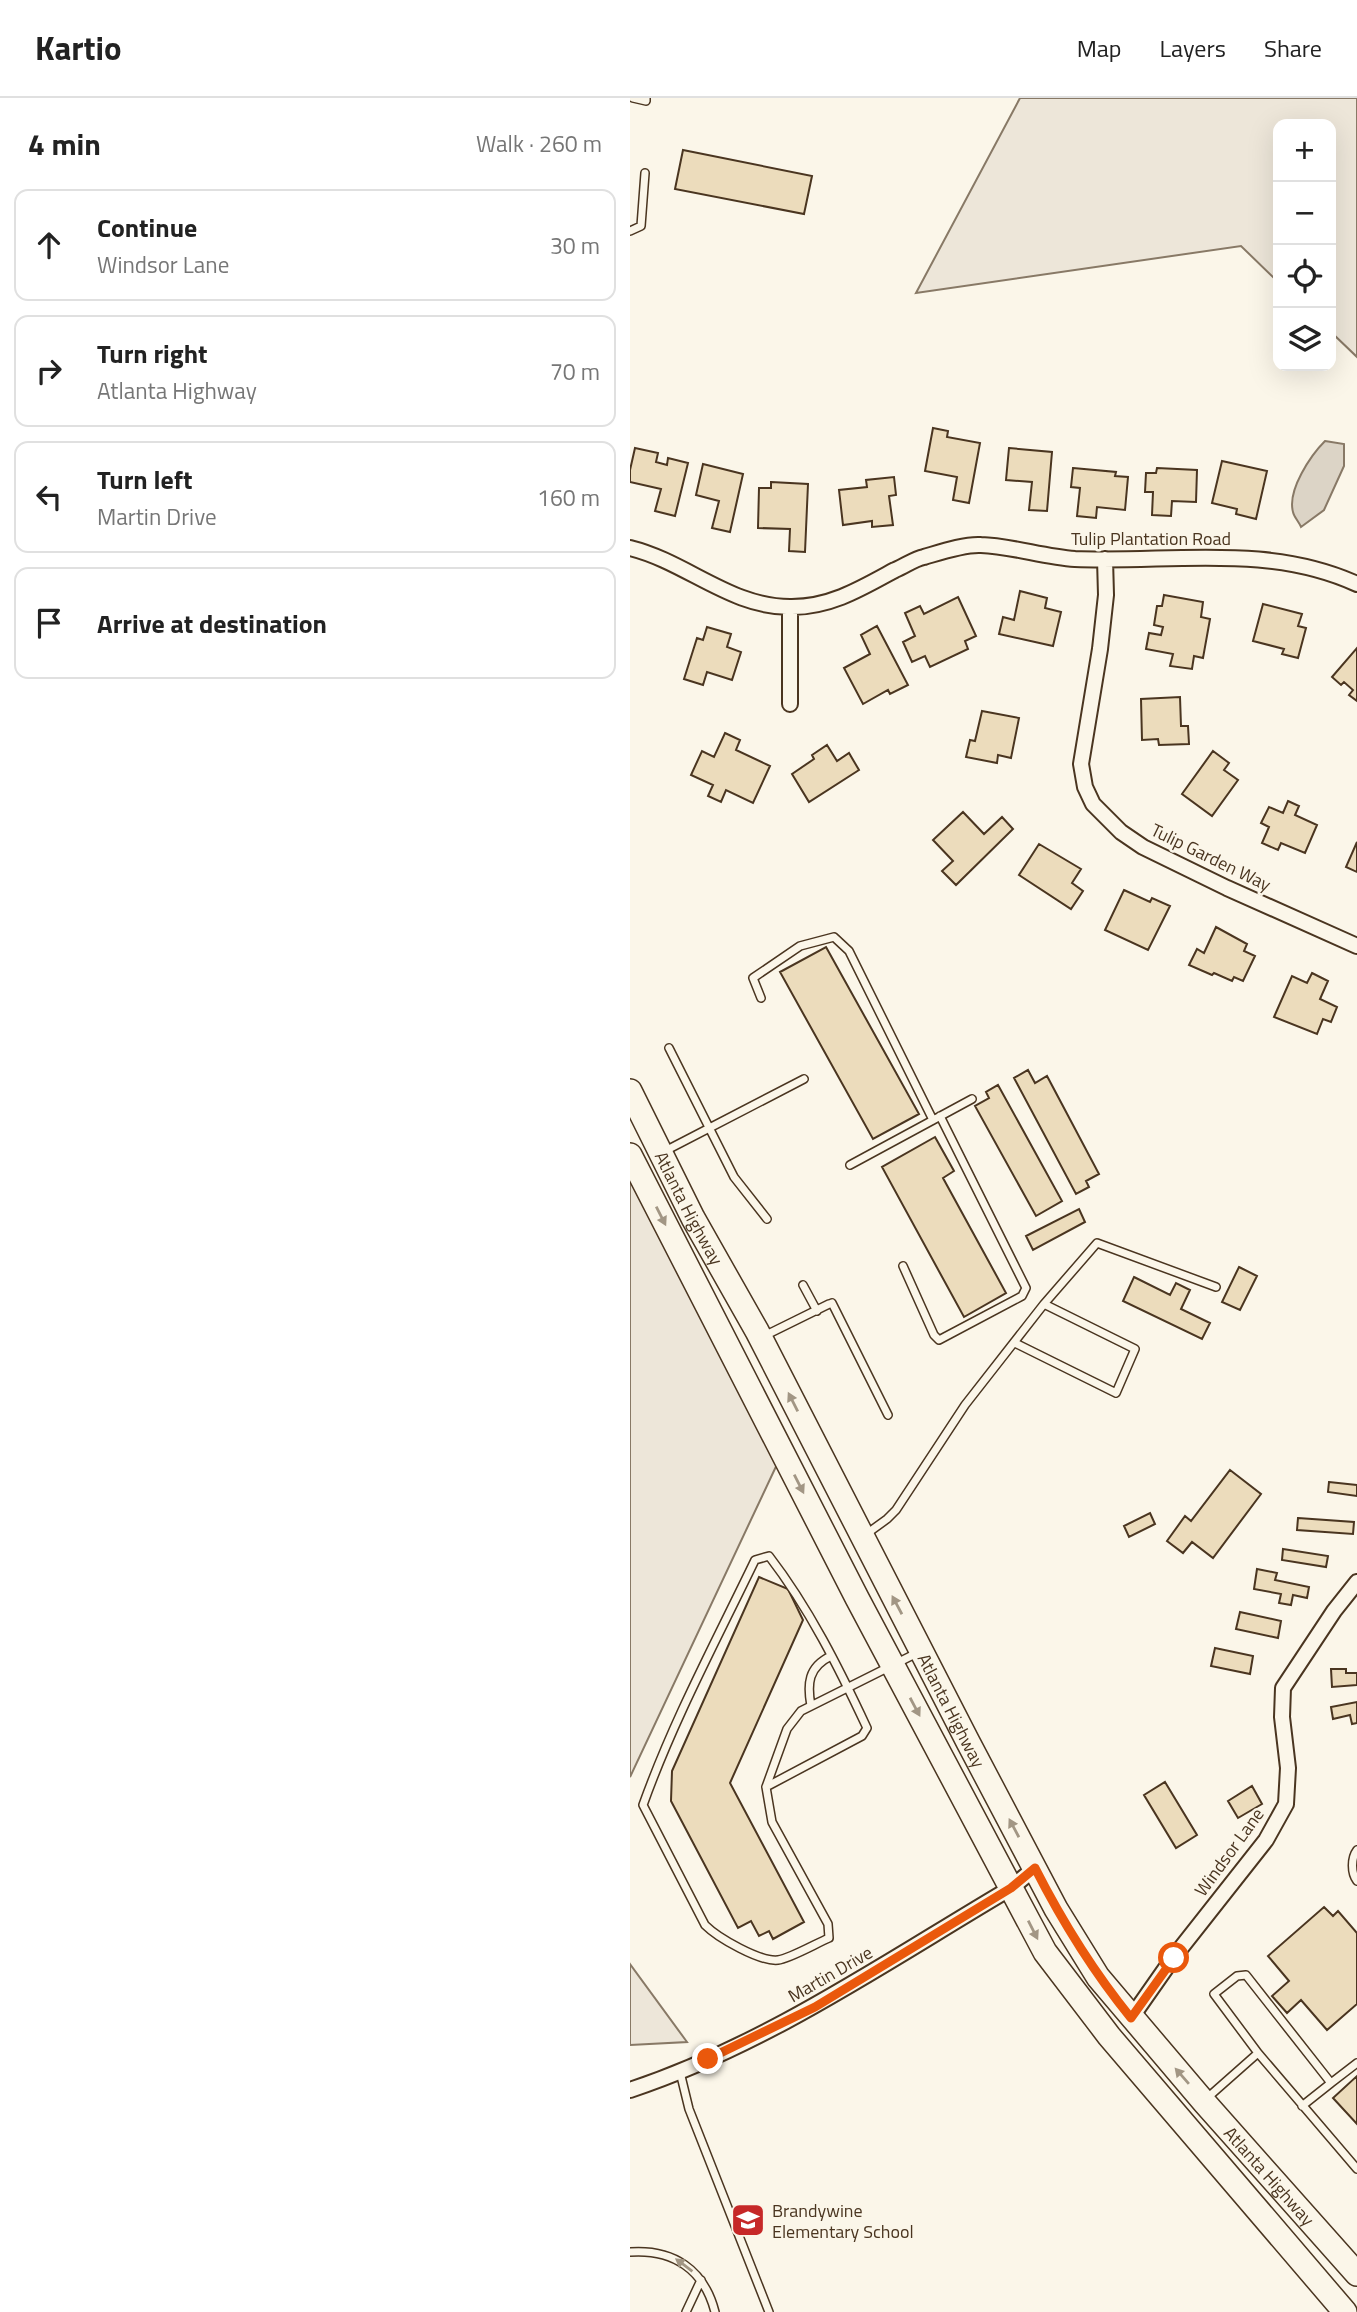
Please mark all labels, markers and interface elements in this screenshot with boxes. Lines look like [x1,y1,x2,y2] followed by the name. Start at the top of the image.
[35,23,122,73] text: Kartio
[1077,30,1122,66] text: Map
[1160,30,1226,66] text: Layers
[1264,30,1322,66] text: Share
[1273,119,1336,371] map controls
[1273,119,1336,182] button: +
[28,121,101,167] text: 4 min
[476,126,602,161] text: Walk · 260 m
[1273,182,1336,245] button: −
[97,208,197,247] text: Continue
[30,226,68,264] icon: ahead
[550,228,600,263] text: 30 m
[1273,245,1336,308] button: locate
[97,247,229,282] text: Windsor Lane
[1273,308,1336,371] button: layers
[97,334,208,373] text: Turn right
[30,352,68,390] icon: right
[550,354,600,389] text: 70 m
[97,373,257,408] text: Atlanta Highway
[97,460,192,499] text: Turn left
[30,478,68,516] icon: left
[537,480,600,515] text: 160 m
[97,499,217,534] text: Martin Drive
[1071,525,1231,552] street label: Tulip Plantation Road
[30,604,68,642] icon: arrive
[97,604,327,643] text: Arrive at destination
[1146,816,1276,898] street label: Tulip Garden Way
[648,1146,730,1270] street label: Atlanta Highway
[656,1206,667,1226] one-way arrow
[787,1393,799,1412] one-way arrow
[793,1474,804,1494] one-way arrow
[891,1595,902,1615] one-way arrow
[911,1648,993,1772] street label: Atlanta Highway
[909,1698,921,1717] one-way arrow
[1188,1802,1270,1902] street label: Windsor Lane
[1009,1818,1020,1838] one-way arrow
[1027,1920,1039,1940] one-way arrow
[783,1939,877,2009] street label: Martin Drive
[1158,1942,1189,1973] route start
[692,2043,723,2074] route end
[1174,2067,1190,2085] one-way arrow
[1218,2120,1322,2232] street label: Atlanta Highway
[772,2197,914,2245] place label: Brandywine Elementary School
[729,2201,767,2239] school or university icon: Brandywine Elementary School
[675,2259,693,2273] one-way arrow

